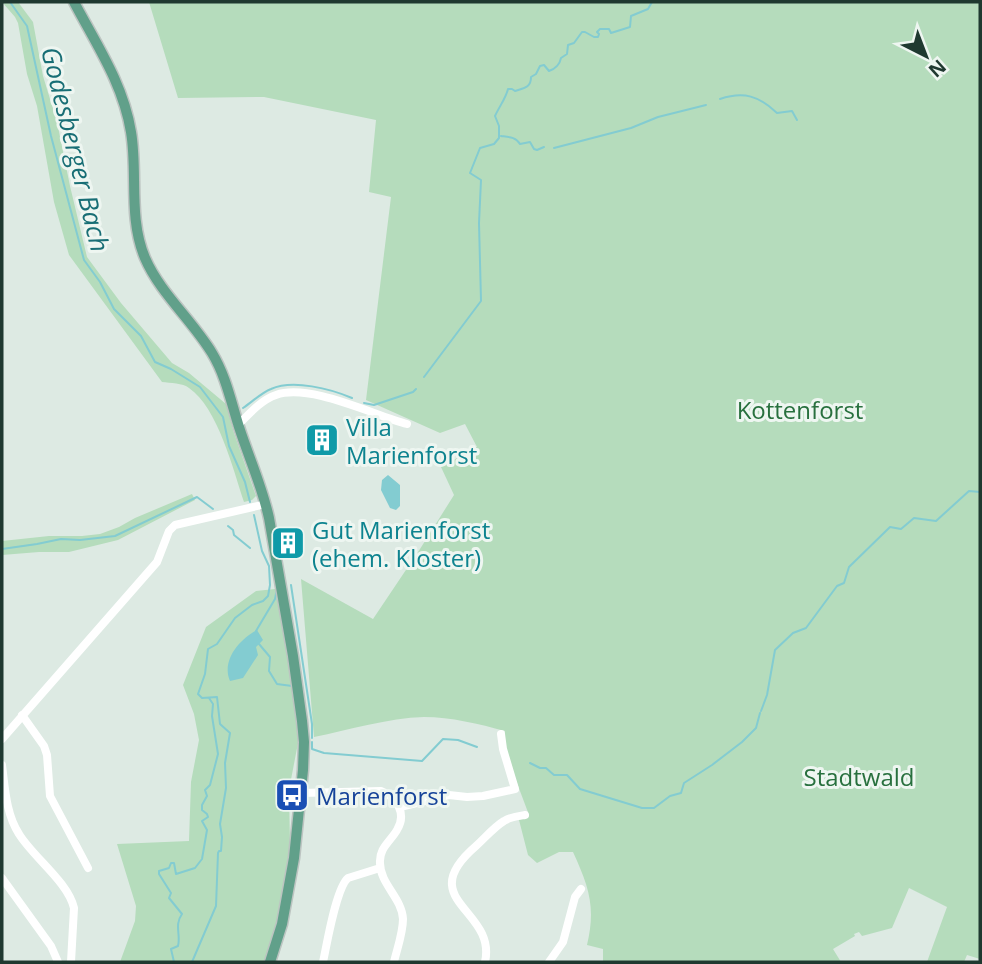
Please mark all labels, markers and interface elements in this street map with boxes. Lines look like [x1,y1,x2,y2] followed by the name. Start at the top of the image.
[891,21,961,91] north arrow
[33,43,119,255] water label: Godesberger Bach
[923,54,952,83] text: N
[737,393,863,426] park label: Kottenforst
[346,410,477,471] place label: Villa Marienforst
[303,421,341,459] building icon: Villa Marienforst
[312,513,490,574] place label: Gut Marienforst (ehem. Kloster)
[269,524,307,562] building icon: Gut Marienforst (ehem. Kloster)
[804,760,914,793] park label: Stadtwald
[273,776,311,814] bus stop icon: Marienforst
[316,779,447,812] place label: Marienforst

